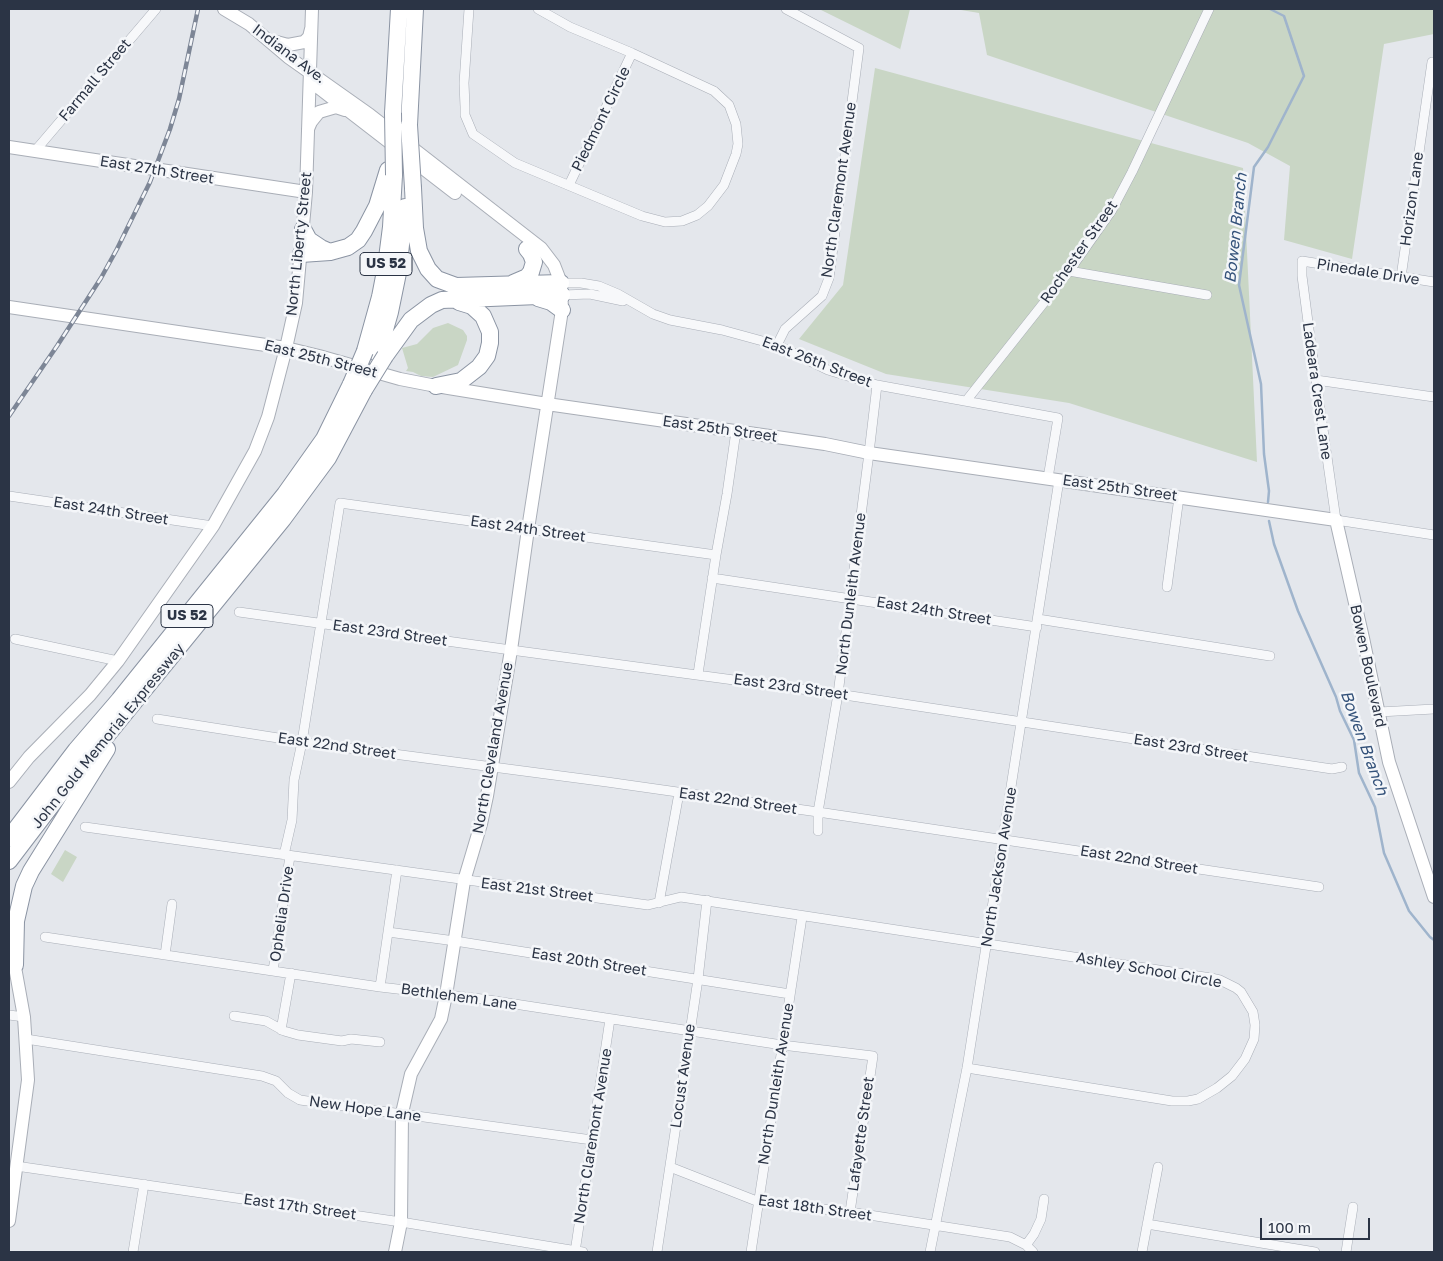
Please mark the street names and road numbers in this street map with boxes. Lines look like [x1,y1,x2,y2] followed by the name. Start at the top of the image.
[249,21,329,87] street label: Indiana Ave.
[55,35,135,125] street label: Farmall Street
[568,64,634,174] street label: Piedmont Circle
[818,101,860,279] street label: North Claremont Avenue
[1396,151,1428,247] street label: Horizon Lane
[99,152,215,188] street label: East 27th Street
[282,171,316,317] street label: North Liberty Street
[1037,197,1121,307] street label: Rochester Street
[360,252,412,276] road number: US 52
[1315,255,1421,289] street label: Pinedale Drive
[1298,321,1336,461] street label: Ladeara Crest Lane
[759,333,875,391] street label: East 26th Street
[263,336,379,382] street label: East 25th Street
[661,412,779,446] street label: East 25th Street
[1061,471,1179,505] street label: East 25th Street
[52,493,170,529] street label: East 24th Street
[469,512,587,546] street label: East 24th Street
[832,512,870,676] street label: North Dunleith Avenue
[875,593,993,629] street label: East 24th Street
[1346,603,1390,729] street label: Bowen Boulevard
[161,604,213,628] road number: US 52
[331,616,449,650] street label: East 23rd Street
[28,640,188,832] street label: John Gold Memorial Expressway
[469,661,517,835] street label: North Cleveland Avenue
[732,670,850,704] street label: East 23rd Street
[277,729,397,763] street label: East 22nd Street
[1132,730,1250,766] street label: East 23rd Street
[678,784,798,818] street label: East 22nd Street
[977,786,1021,948] street label: North Jackson Avenue
[1079,842,1199,878] street label: East 22nd Street
[266,865,298,963] street label: Ophelia Drive
[480,874,594,906] street label: East 21st Street
[530,944,648,980] street label: East 20th Street
[1075,948,1223,992] street label: Ashley School Circle
[400,980,518,1014] street label: Bethlehem Lane
[754,1002,798,1166] street label: North Dunleith Avenue
[667,1023,699,1129] street label: Locust Avenue
[570,1047,616,1225] street label: North Claremont Avenue
[844,1075,878,1193] street label: Lafayette Street
[308,1092,422,1126] street label: New Hope Lane
[242,1190,358,1224] street label: East 17th Street
[757,1191,873,1225] street label: East 18th Street

